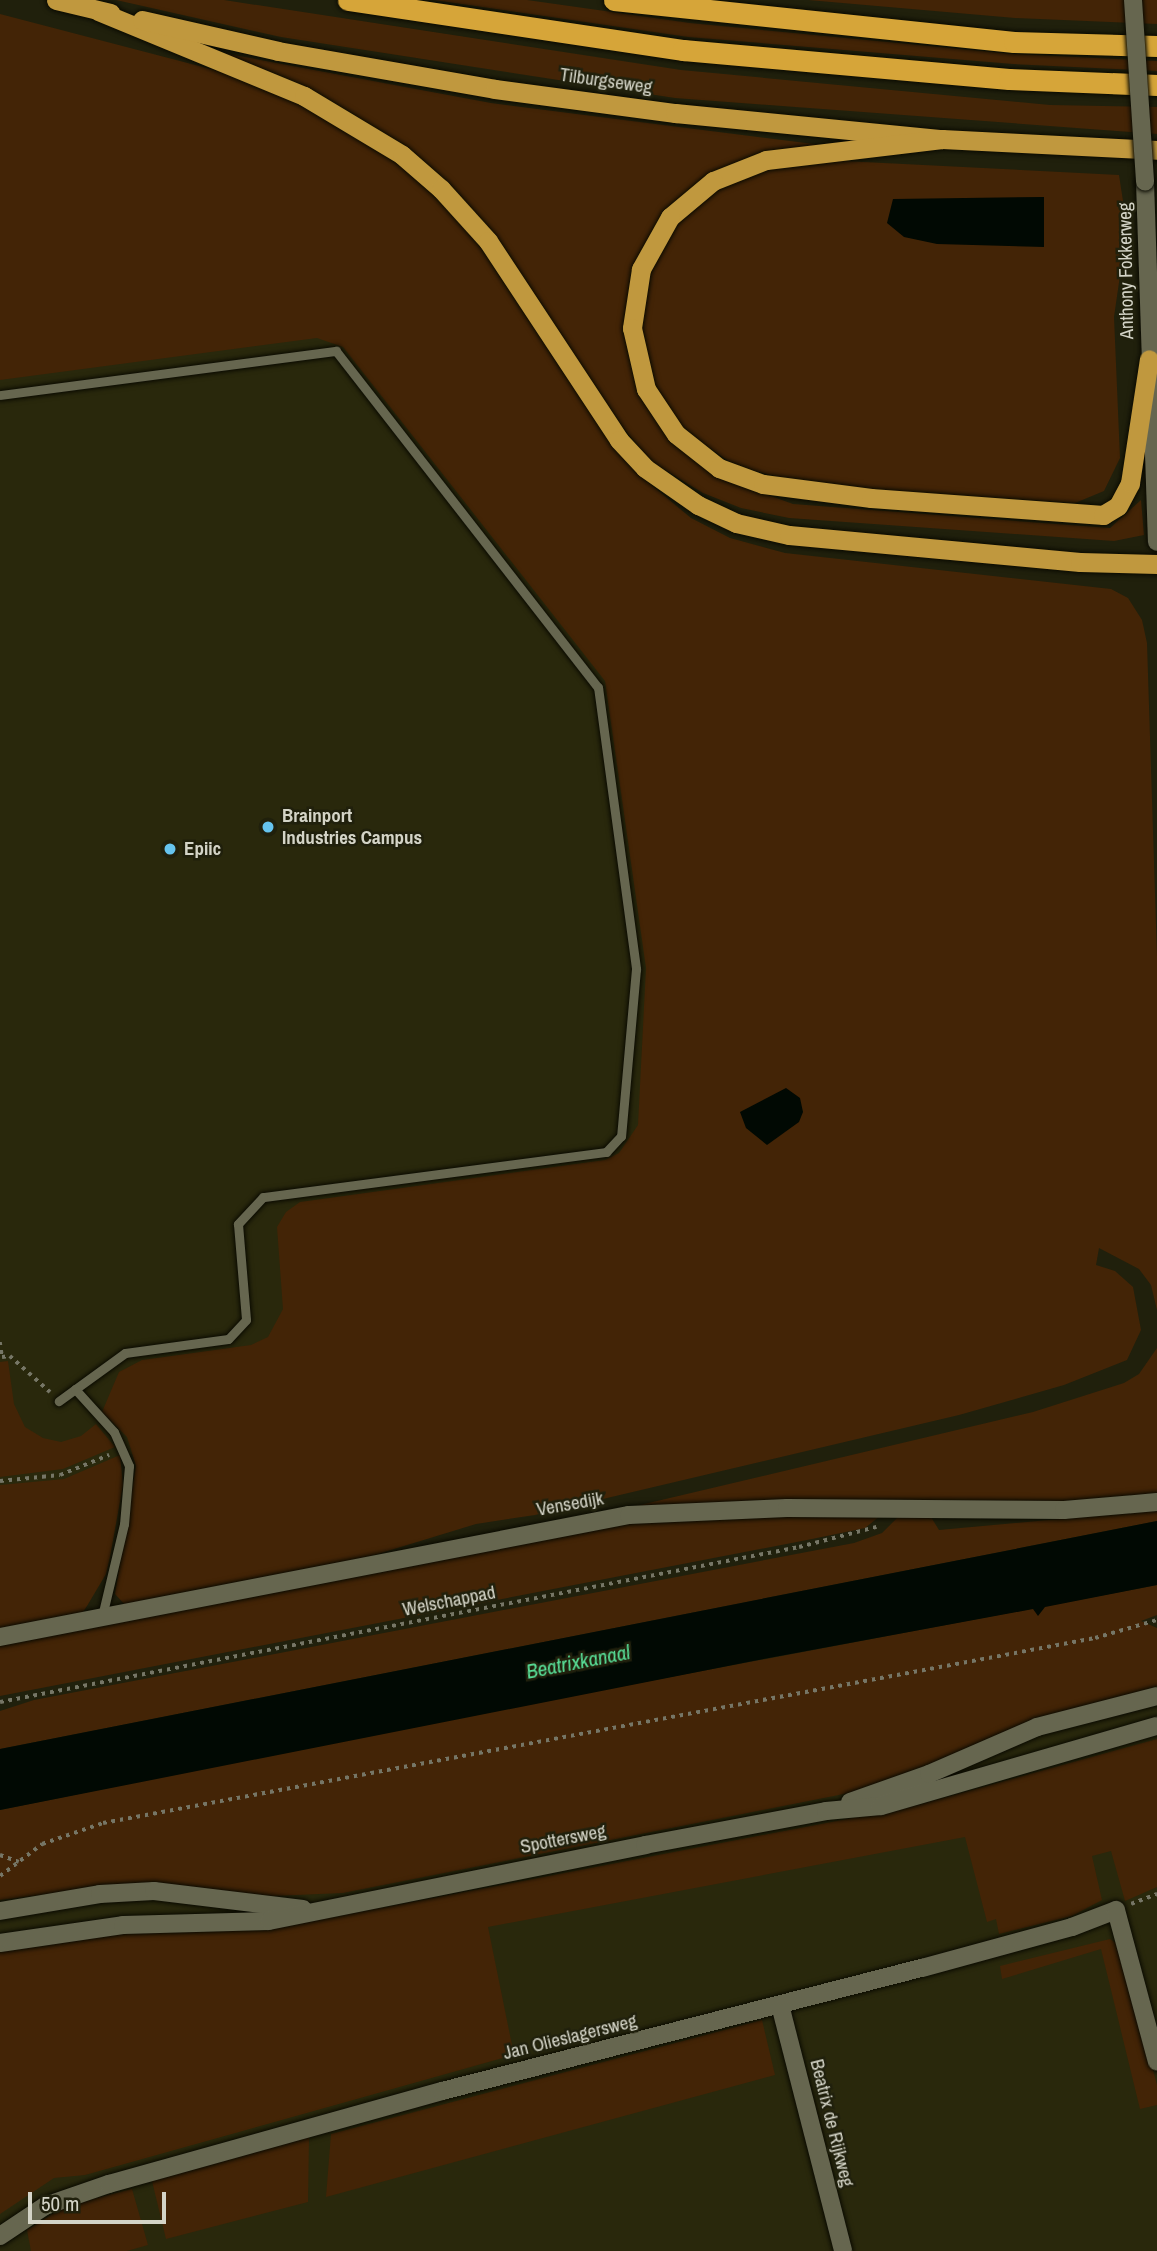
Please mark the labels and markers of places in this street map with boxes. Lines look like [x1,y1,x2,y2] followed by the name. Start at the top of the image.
[282,805,422,849] place label: Brainport Industries Campus
[260,819,276,835] marker: Brainport Industries Campus
[184,838,221,860] place label: Epiic
[162,841,178,857] marker: Epiic

